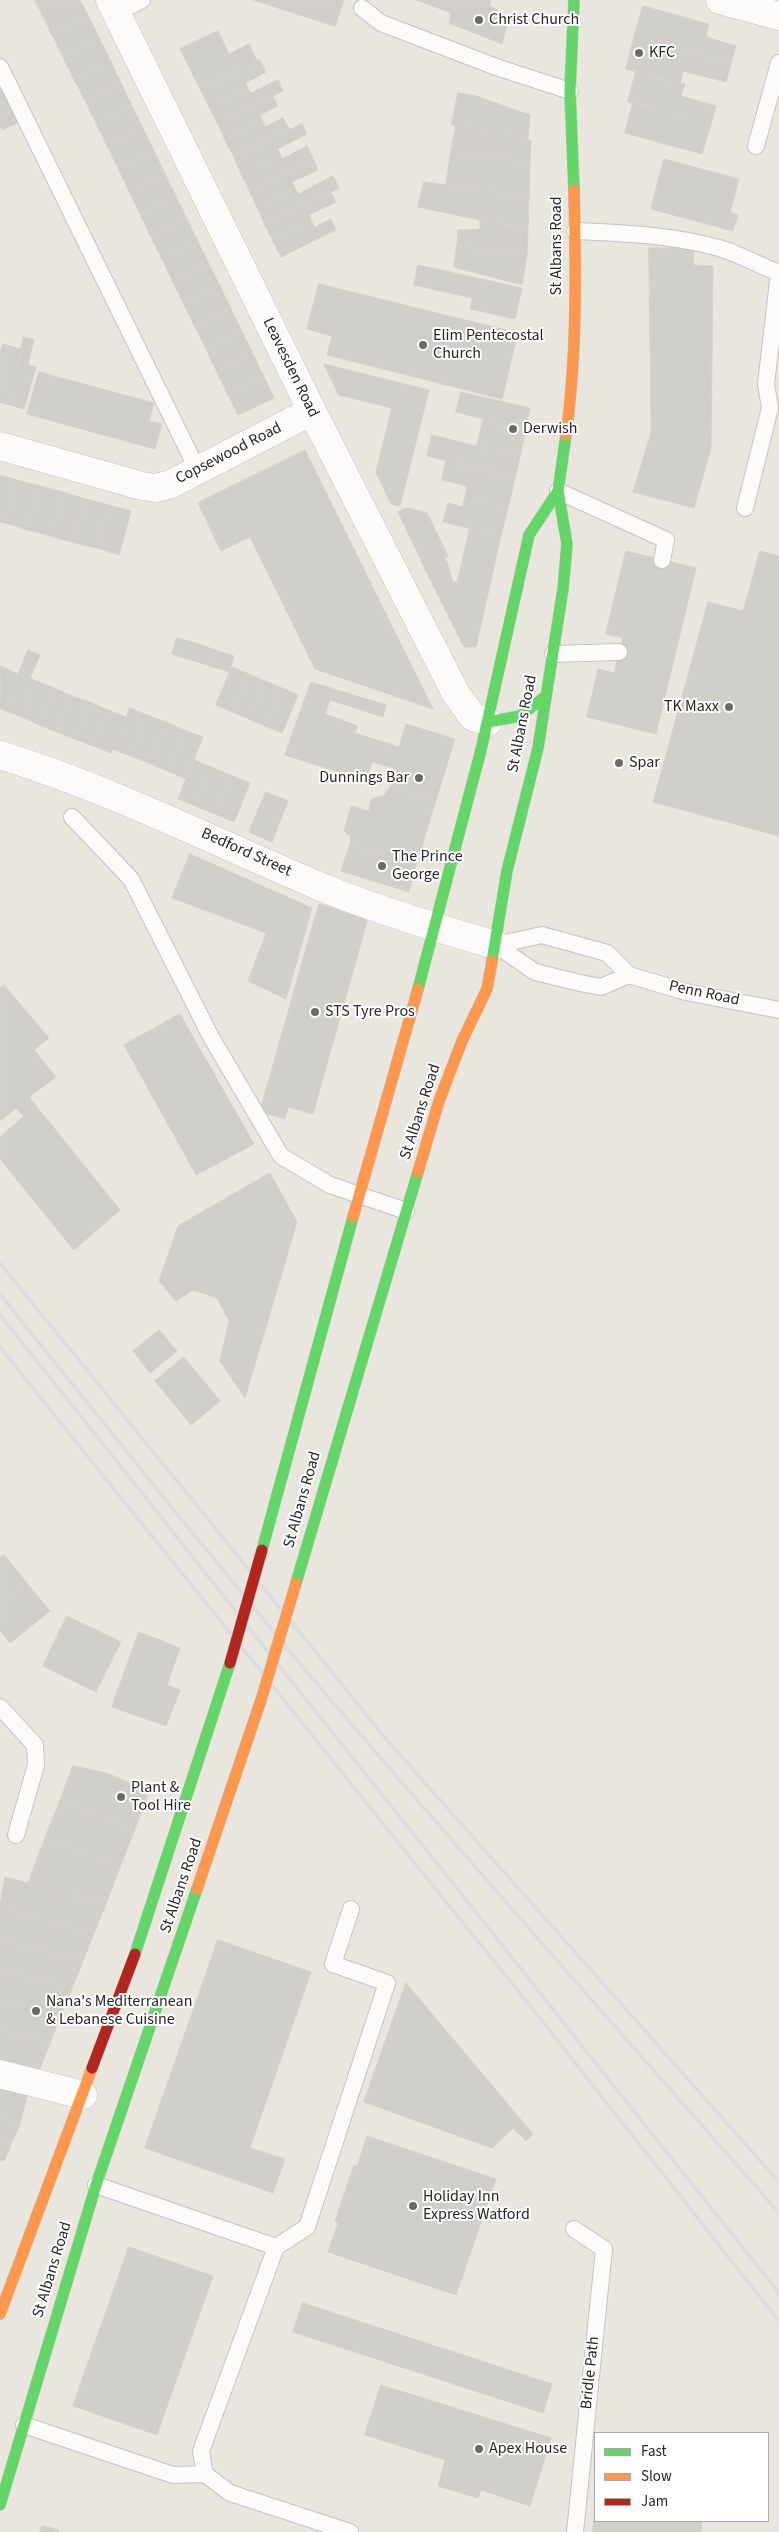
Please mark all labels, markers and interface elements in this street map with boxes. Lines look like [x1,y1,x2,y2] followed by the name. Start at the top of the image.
[489,10,579,30] place label: Christ Church
[473,14,485,26] marker: Christ Church
[649,43,675,63] place label: KFC
[633,47,645,59] marker: KFC
[547,196,567,296] street label: St Albans Road
[258,315,322,421] street label: Leavesden Road
[433,326,544,364] place label: Elim Pentecostal Church
[417,339,429,351] marker: Elim Pentecostal Church
[173,419,285,489] street label: Copsewood Road
[523,419,577,439] place label: Derwish
[507,423,519,435] marker: Derwish
[504,673,542,775] street label: St Albans Road
[664,697,719,717] place label: TK Maxx
[723,701,735,713] marker: TK Maxx
[629,753,660,773] place label: Spar
[613,757,625,769] marker: Spar
[319,768,409,788] place label: Dunnings Bar
[413,772,425,784] marker: Dunnings Bar
[198,825,294,881] street label: Bedford Street
[392,847,463,885] place label: The Prince George
[376,860,388,872] marker: The Prince George
[667,977,741,1011] street label: Penn Road
[325,1002,415,1022] place label: STS Tyre Pros
[309,1006,321,1018] marker: STS Tyre Pros
[397,1062,445,1162] street label: St Albans Road
[280,1450,326,1550] street label: St Albans Road
[131,1778,191,1816] place label: Plant & Tool Hire
[115,1791,127,1803] marker: Plant & Tool Hire
[157,1836,207,1936] street label: St Albans Road
[46,1992,192,2030] place label: Nana's Mediterranean & Lebanese Cuisine
[30,2005,42,2017] marker: Nana's Mediterranean & Lebanese Cuisine
[423,2187,530,2225] place label: Holiday Inn Express Watford
[407,2200,419,2212] marker: Holiday Inn Express Watford
[29,2220,77,2320] street label: St Albans Road
[578,2336,604,2410] street label: Bridle Path
[594,2432,769,2522] legend
[489,2439,567,2459] place label: Apex House
[641,2441,667,2462] text: Fast
[473,2443,485,2455] marker: Apex House
[641,2466,672,2487] text: Slow
[641,2491,668,2512] text: Jam

